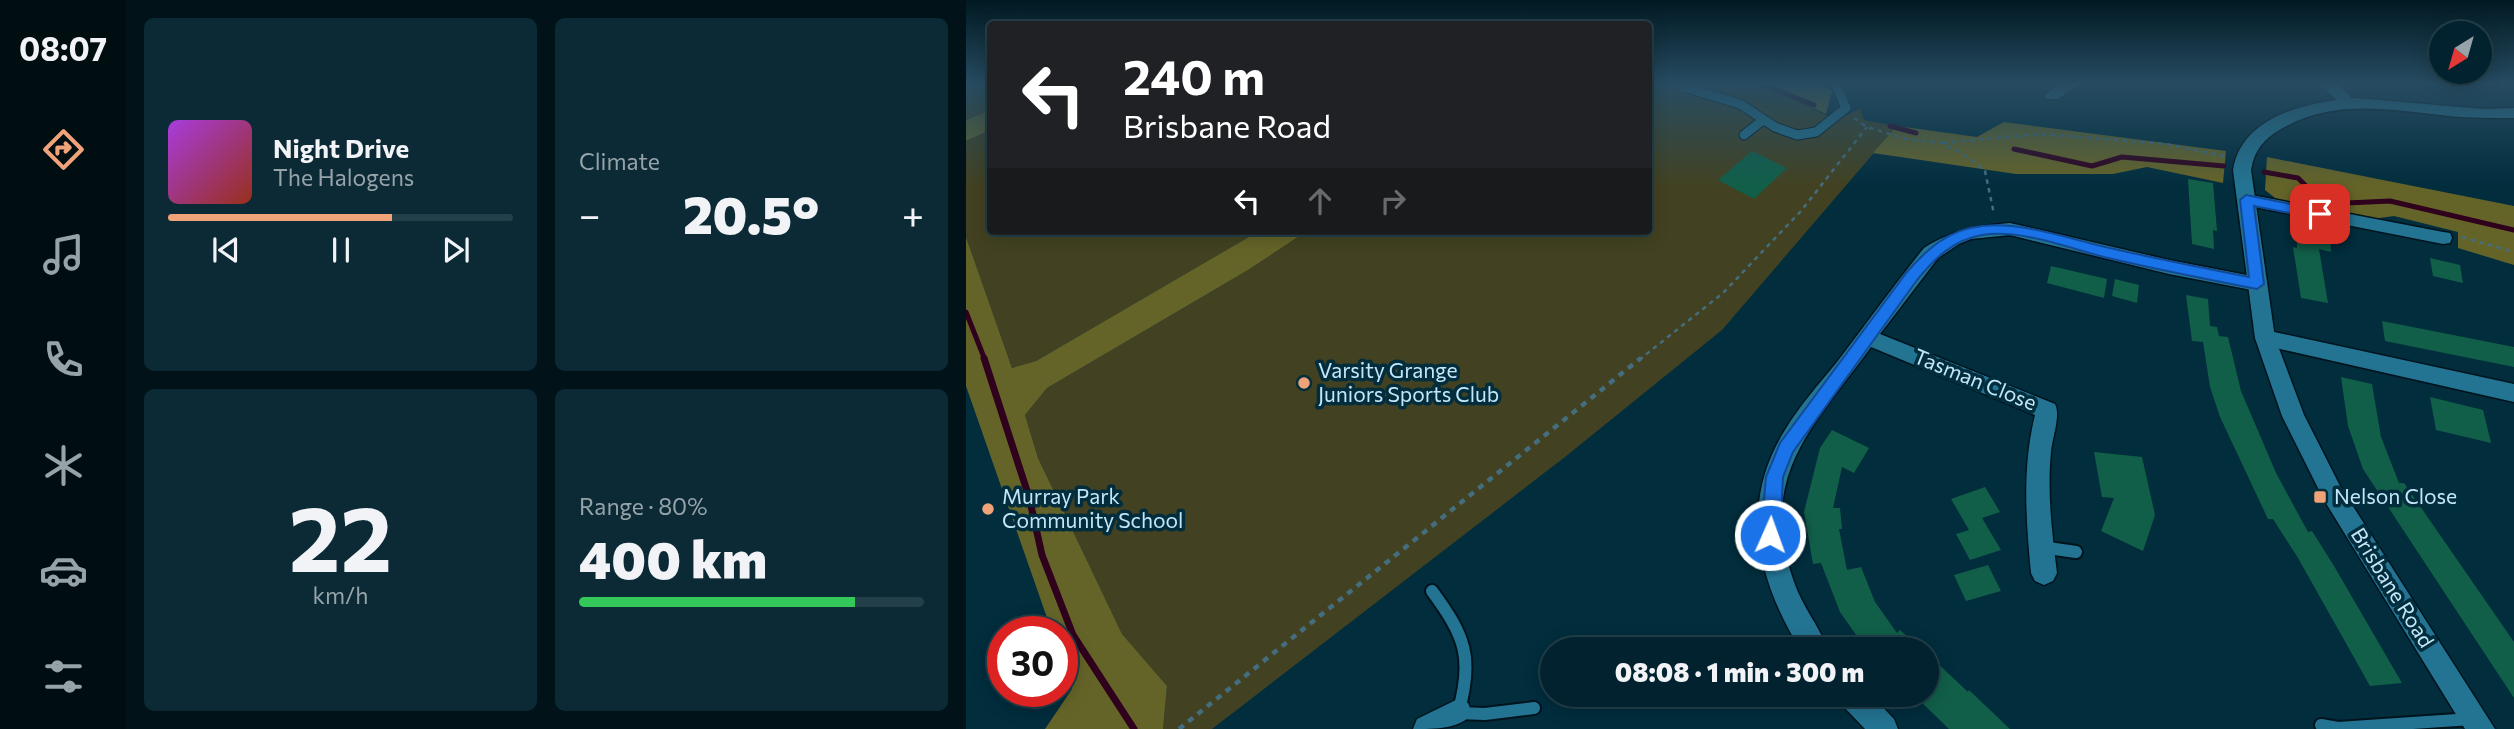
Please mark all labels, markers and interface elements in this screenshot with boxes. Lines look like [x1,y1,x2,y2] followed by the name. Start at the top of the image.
[2429,21,2492,84] north arrow
[2429,21,2492,84] map controls
[19,28,107,68] text: 08:07
[1123,45,1265,105] text: 240 m
[1008,49,1099,140] icon: left
[1123,105,1331,145] text: Brisbane Road
[39,125,88,174] icon: directions
[273,132,409,163] text: Night Drive
[579,147,660,175] text: Climate
[273,163,414,191] text: The Halogens
[683,181,819,245] text: 20.5°
[1228,182,1266,220] icon: left
[1301,182,1339,220] icon: ahead
[1374,182,1412,220] icon: right
[2290,184,2350,244] pin
[579,190,601,237] text: −
[902,190,924,237] text: +
[2301,195,2339,233] icon: arrive
[39,230,88,279] icon: music
[207,231,245,269] icon: previous
[322,231,360,269] icon: pause
[437,231,475,269] icon: next
[39,335,88,384] icon: phone
[1910,343,2041,415] street label: Tasman Close
[1318,357,1499,406] place label: Varsity Grange Juniors Sports Club
[1296,375,1312,391] marker: Varsity Grange Juniors Sports Club
[39,441,88,490] icon: climate
[289,479,392,591] text: 22
[1002,483,1183,532] place label: Murray Park Community School
[2334,483,2457,508] place label: Nelson Close
[2312,489,2328,505] marker: Nelson Close
[579,492,707,520] text: Range · 80%
[1733,498,1807,572] position arrow
[980,501,996,517] marker: Murray Park Community School
[2347,523,2440,652] street label: Brisbane Road
[579,526,767,590] text: 400 km
[39,546,88,595] icon: car
[313,581,368,609] text: km/h
[987,616,1078,707] speed limit sign: 30
[39,652,88,701] icon: filters
[1615,656,1864,687] text: 08:08 · 1 min · 300 m

